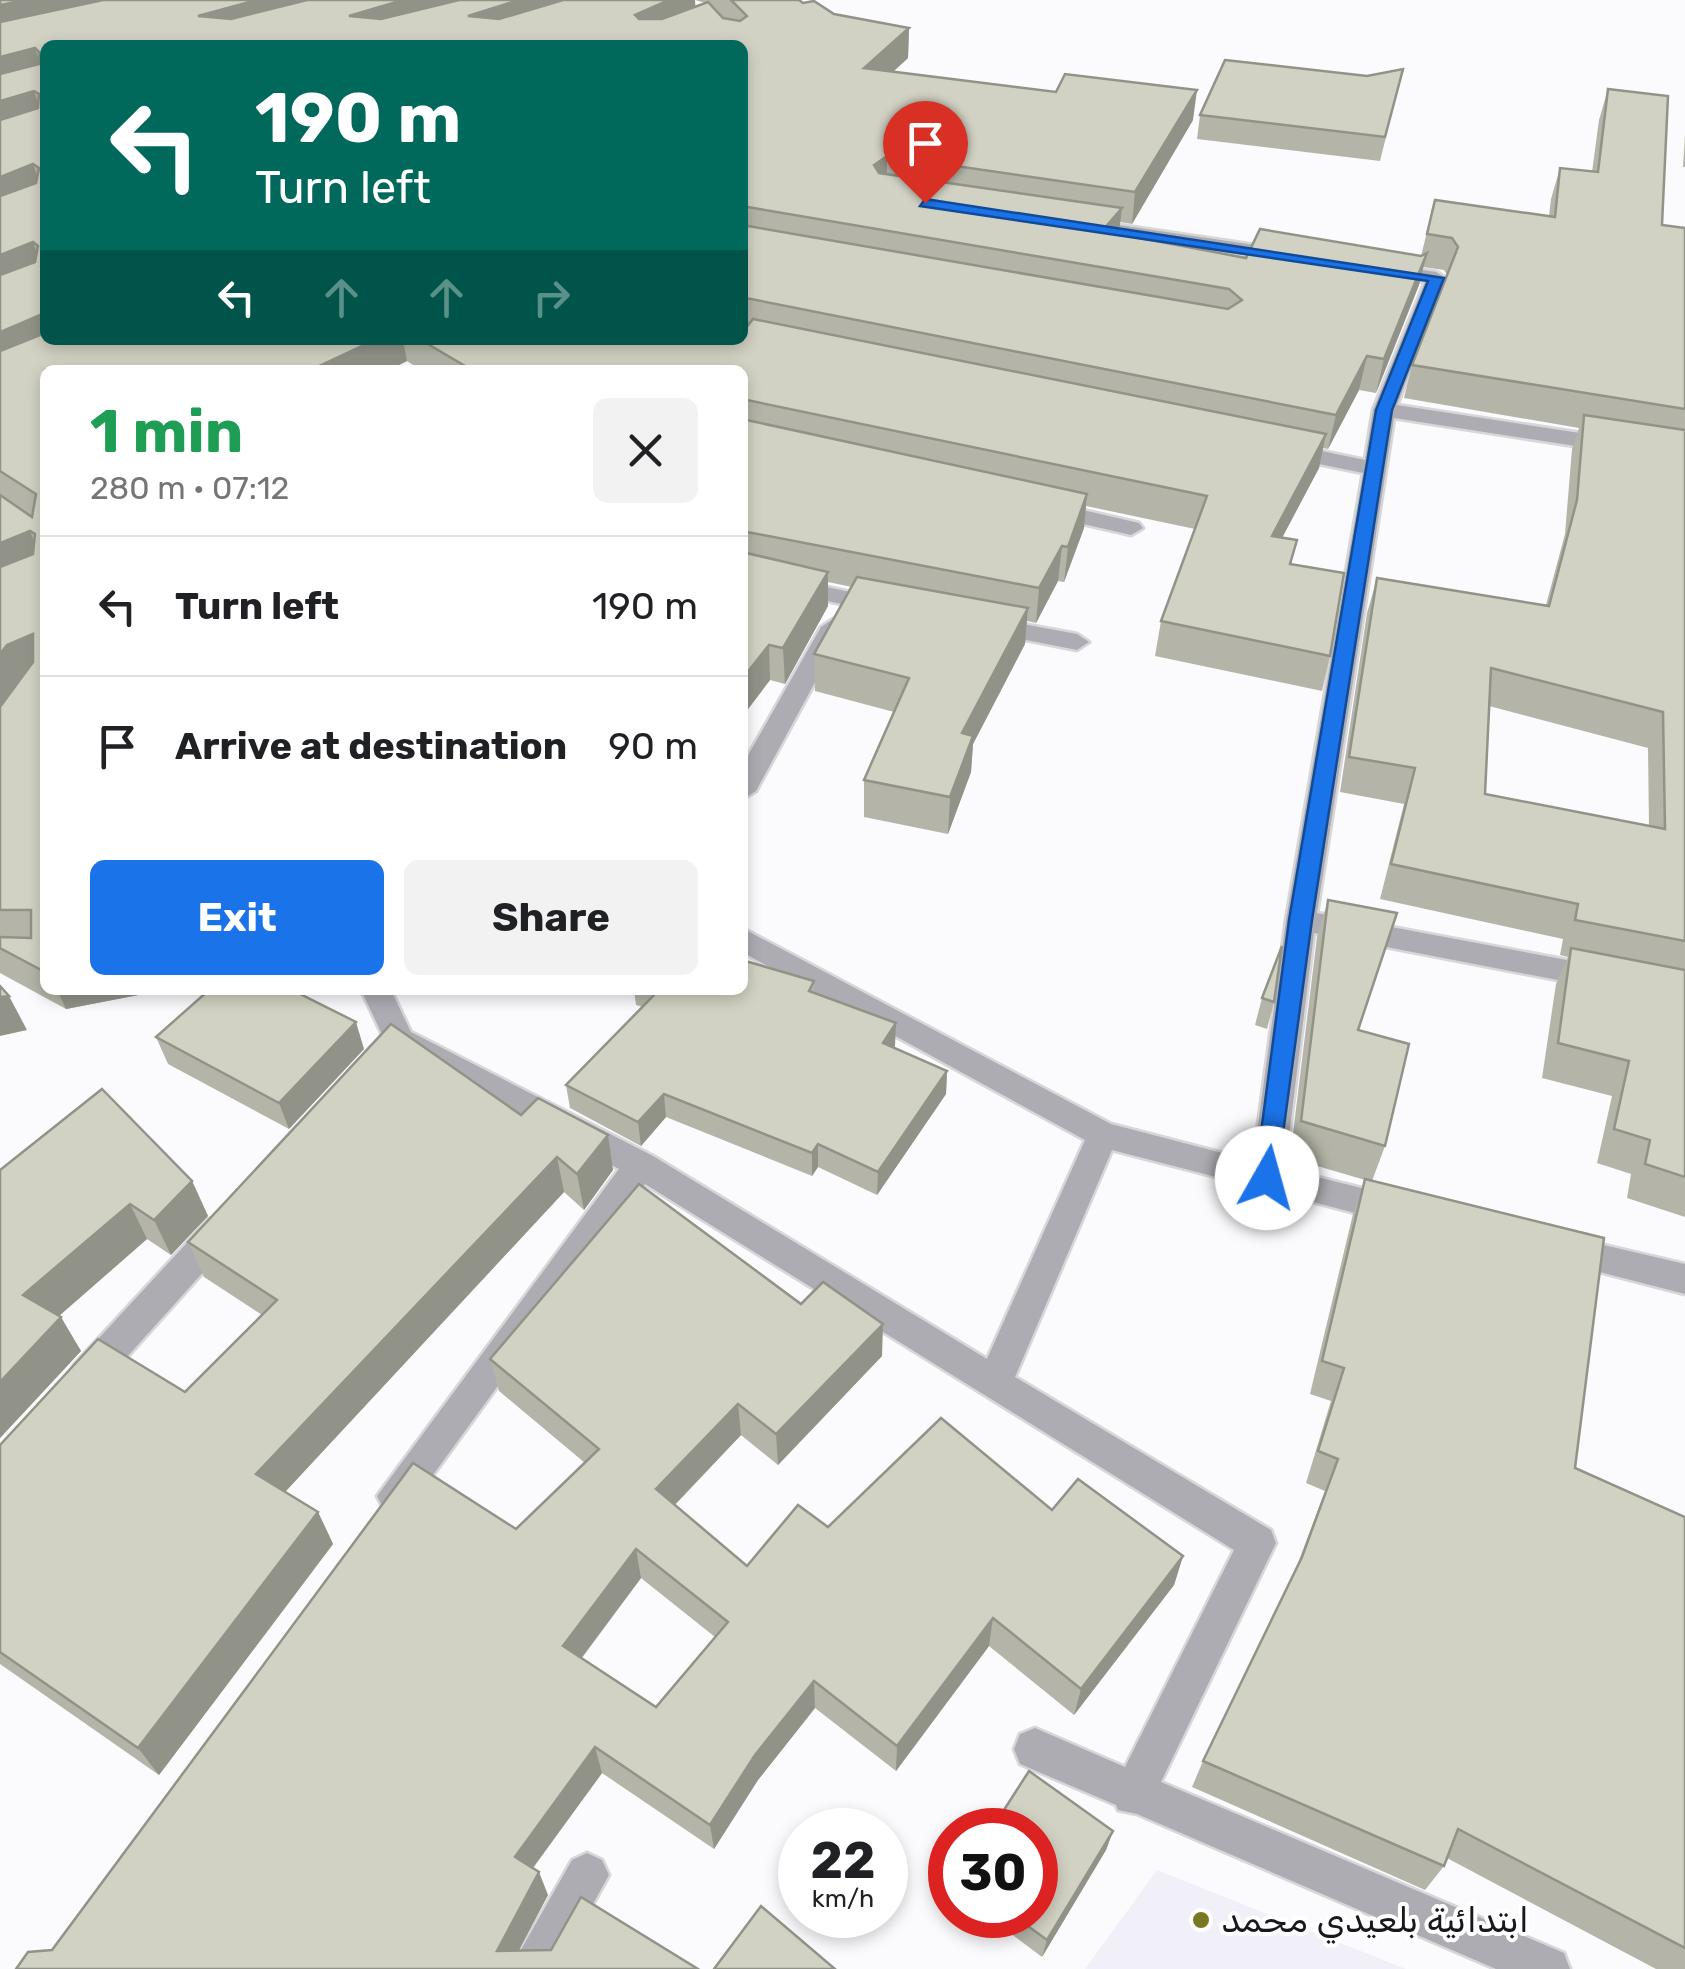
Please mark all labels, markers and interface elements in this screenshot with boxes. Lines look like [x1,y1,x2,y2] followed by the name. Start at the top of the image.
[255,77,461,160] text: 190 m
[90,80,220,210] icon: left
[883,101,968,204] pin
[898,116,953,171] icon: arrive
[255,161,431,214] text: Turn left
[209,270,264,325] icon: left
[314,270,369,325] icon: ahead
[419,270,474,325] icon: ahead
[524,270,579,325] icon: right
[90,396,243,467] text: 1 min
[593,398,698,503] button: close
[90,469,289,507] text: 280 m · 07:12
[90,579,145,634] icon: left
[175,583,339,629] text: Turn left
[592,583,698,629] text: 190 m
[90,719,145,774] icon: arrive
[175,723,567,769] text: Arrive at destination
[608,723,698,769] text: 90 m
[90,860,384,975] button: Exit
[404,860,698,975] button: Share
[1215,1126,1319,1230] position arrow
[928,1808,1058,1938] speed limit sign: 30
[811,1831,876,1891] text: 22
[812,1884,874,1913] text: km/h
[1221,1899,1529,1944] place label: ابتدائية بلعيدي محمد
[1190,1909,1212,1931] marker: ابتدائية بلعيدي محمد

